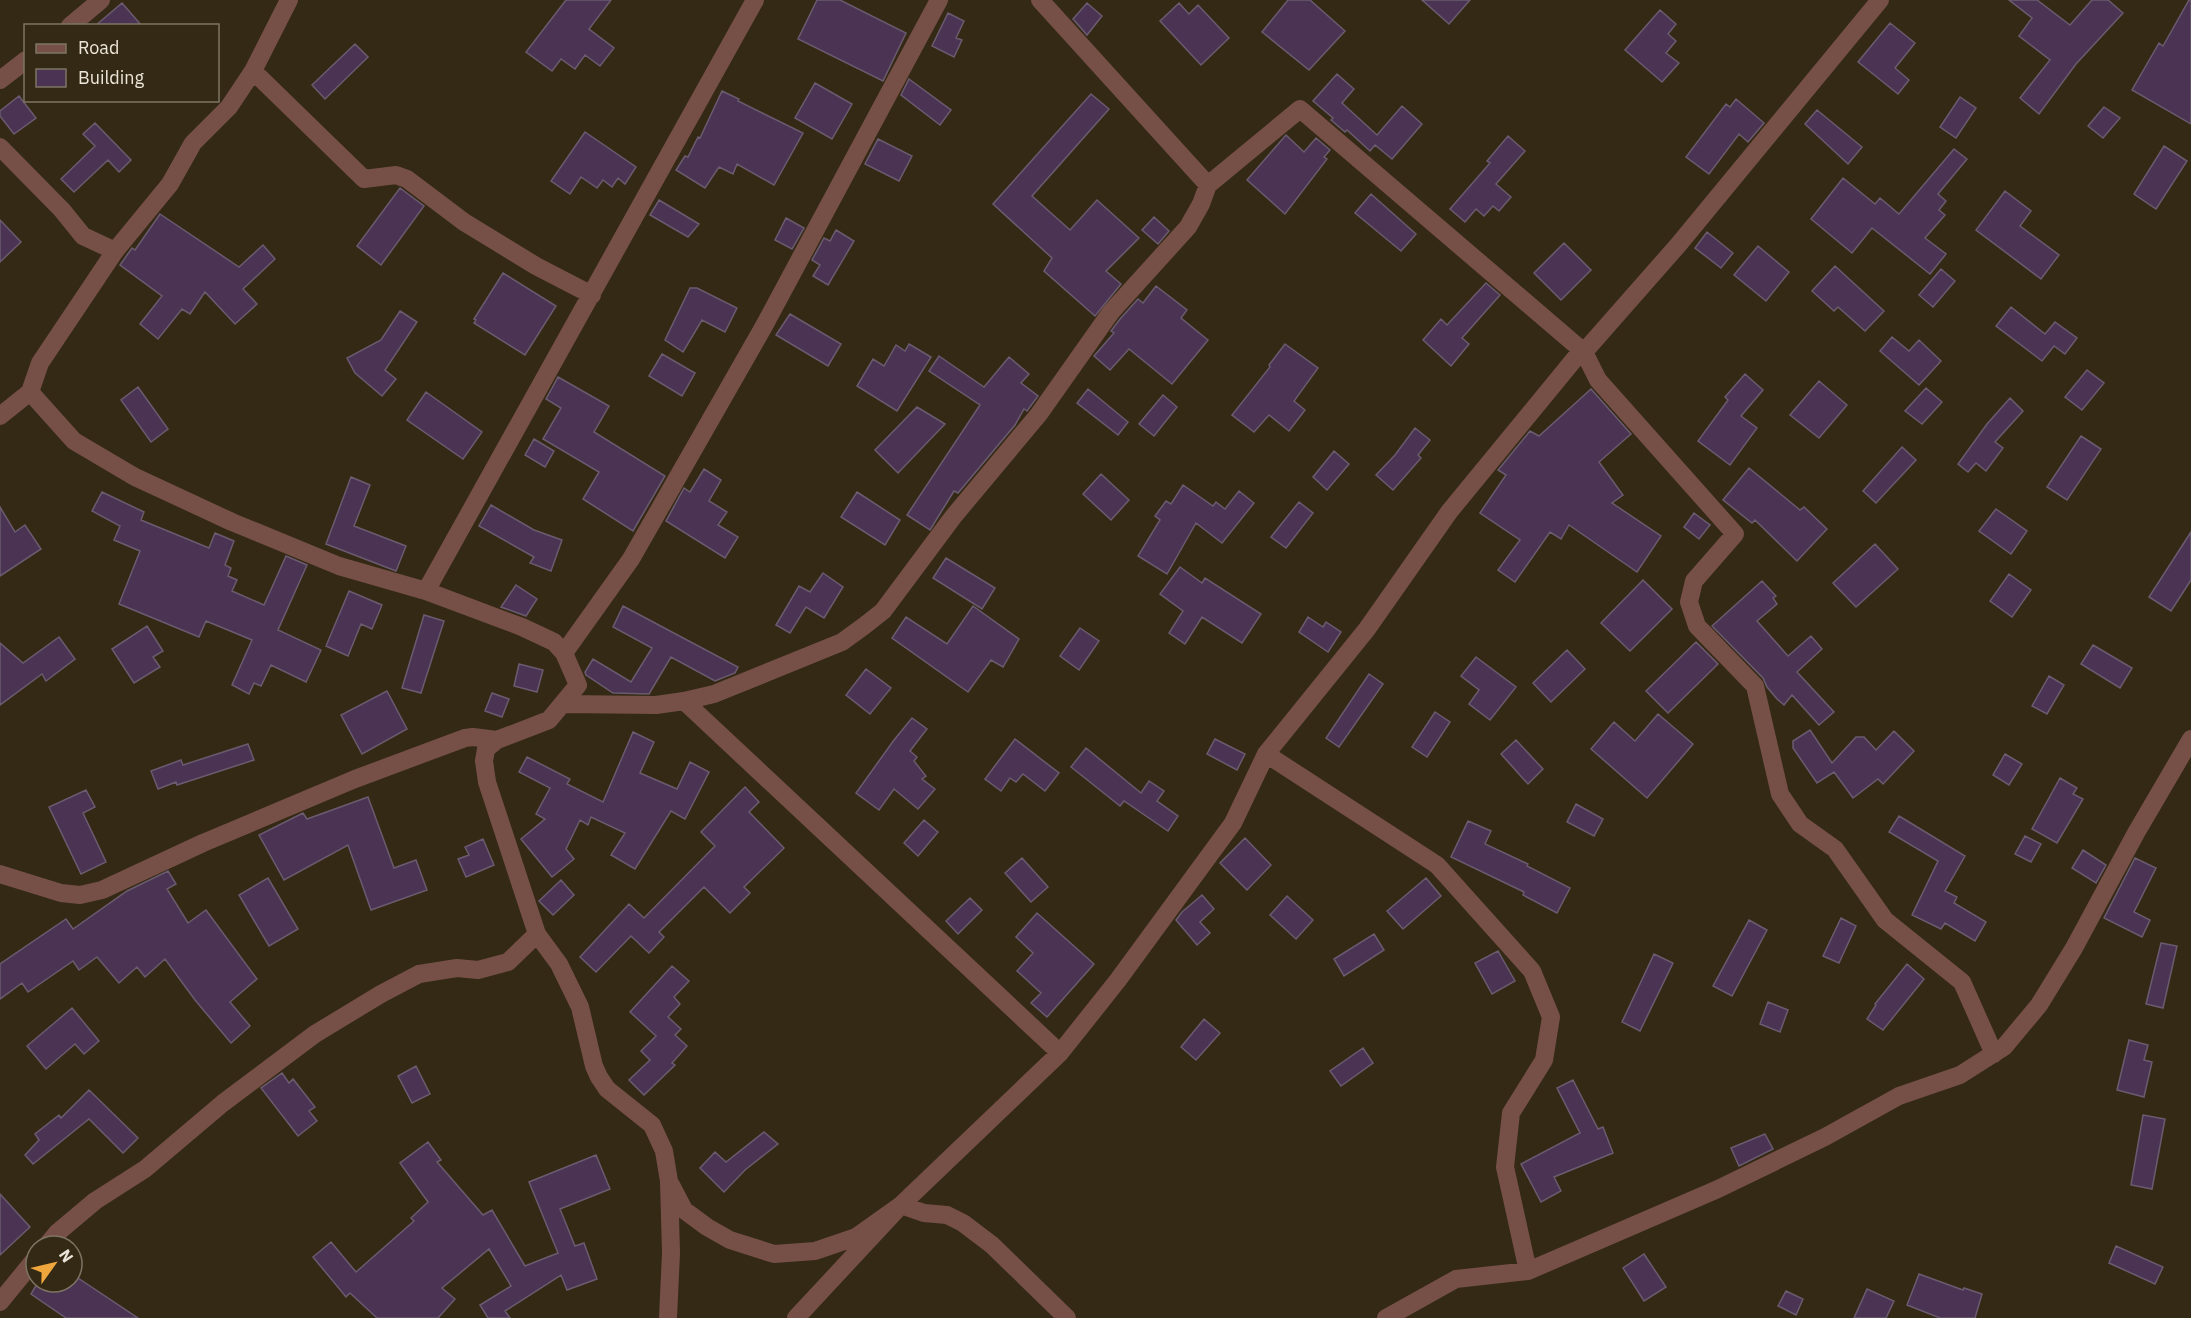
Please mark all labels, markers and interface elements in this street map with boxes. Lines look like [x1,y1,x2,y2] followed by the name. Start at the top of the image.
[24,24,219,102] legend
[78,36,119,59] text: Road
[78,66,145,89] text: Building
[24,1234,84,1294] north arrow
[55,1245,78,1266] text: N

